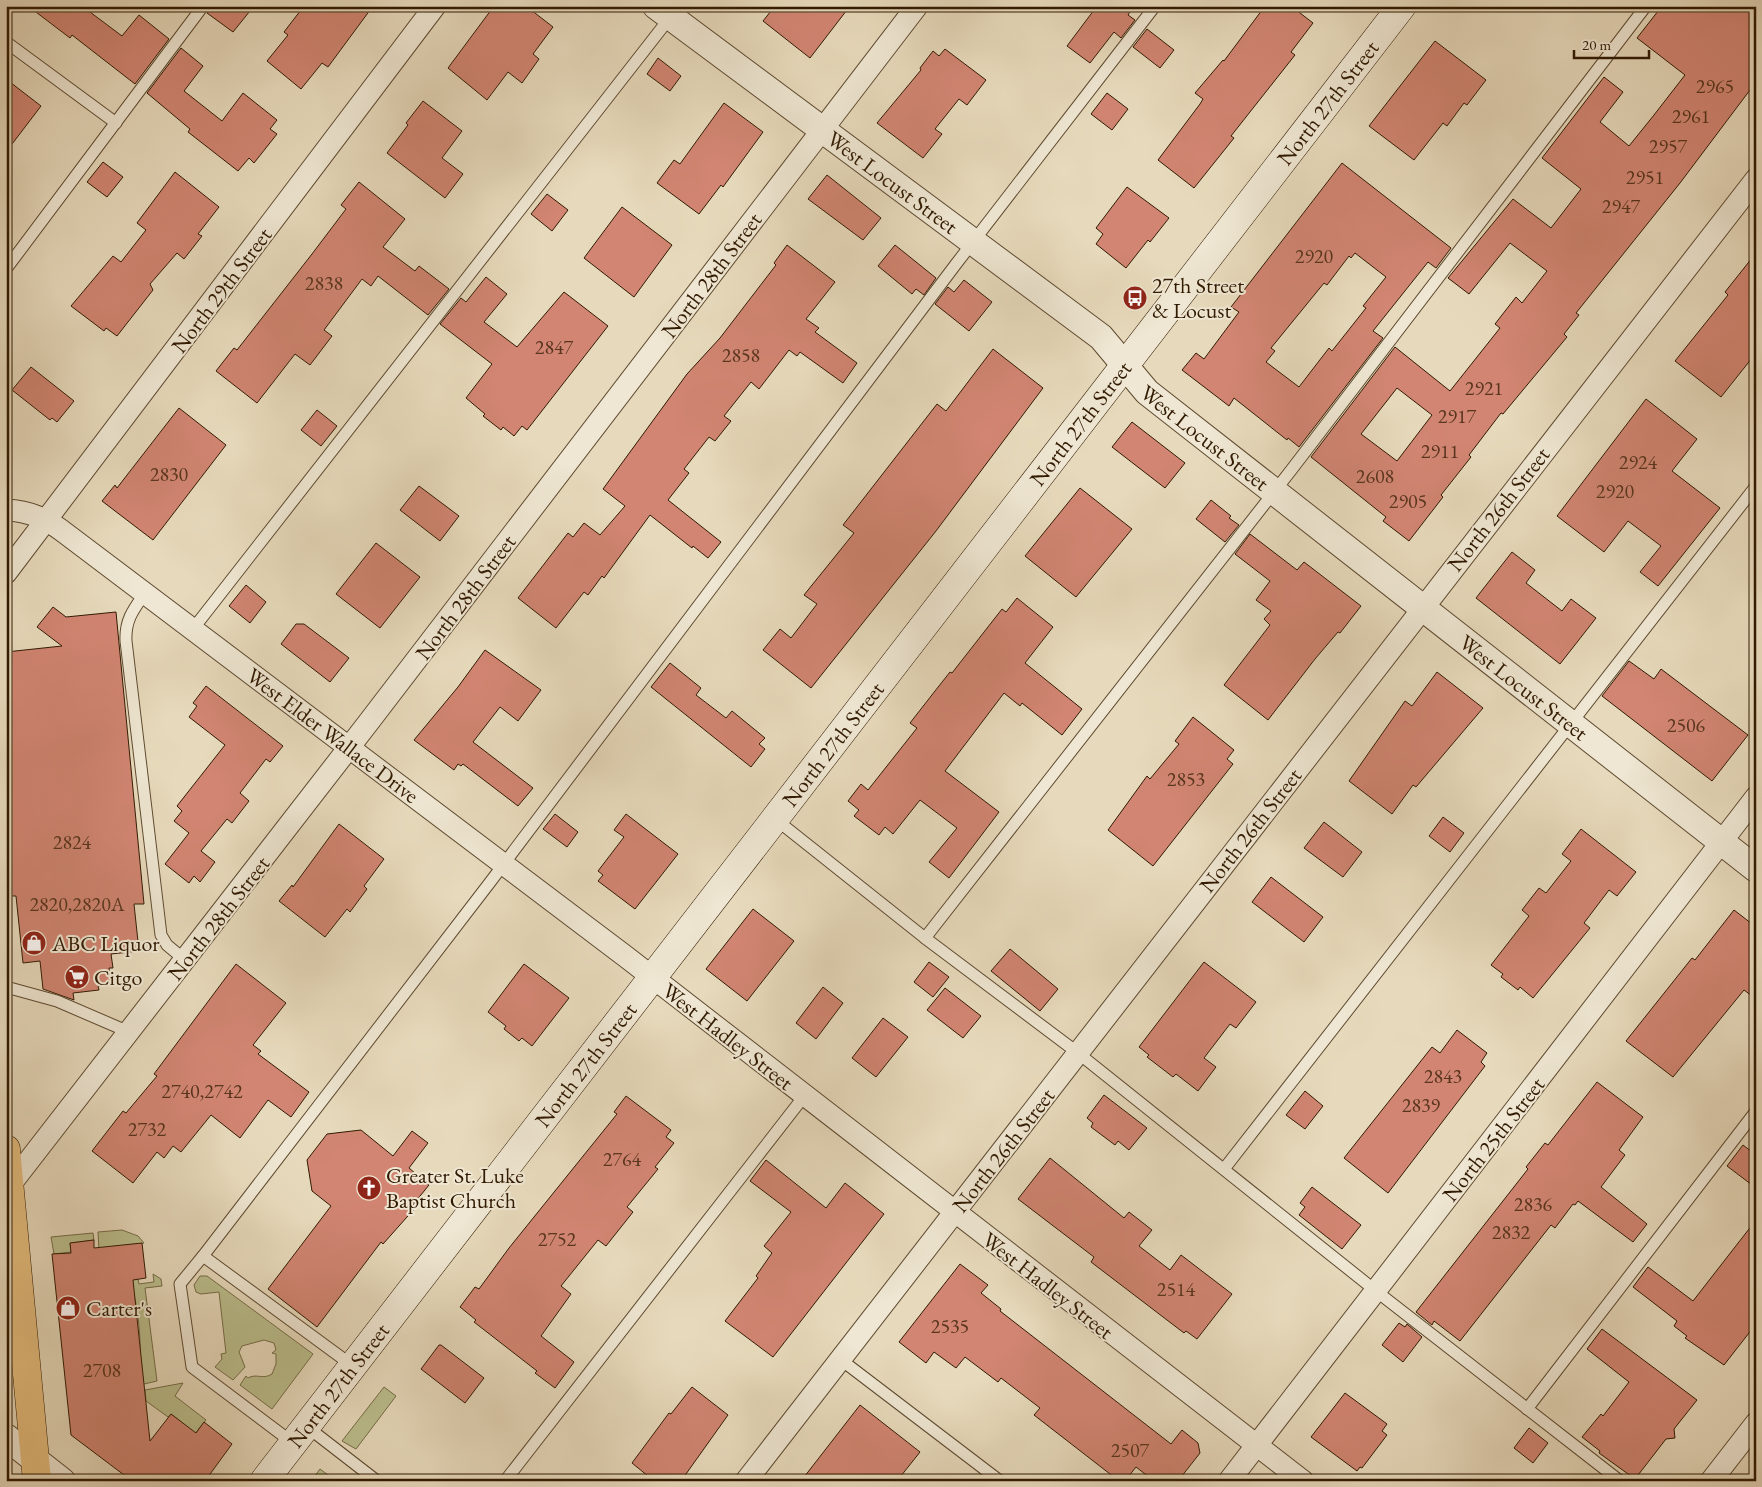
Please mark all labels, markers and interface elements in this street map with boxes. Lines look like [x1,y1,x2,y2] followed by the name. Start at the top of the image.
[1574,28,1650,60] scale bar
[1270,34,1385,171] street label: North 27th Street
[1582,35,1611,54] text: 20 m
[1696,73,1734,99] house number: 2965
[1672,103,1710,129] house number: 2961
[821,124,964,241] street label: West Locust Street
[1649,133,1688,159] house number: 2957
[1626,164,1664,190] house number: 2951
[1602,193,1641,219] house number: 2947
[655,206,768,344] street label: North 28th Street
[165,221,278,359] street label: North 29th Street
[1295,243,1334,269] house number: 2920
[305,270,343,296] house number: 2838
[1152,271,1244,325] place label: 27th Street & Locust
[1122,285,1148,311] bus stop icon: 27th Street & Locust
[535,334,574,360] house number: 2847
[722,342,760,368] house number: 2858
[1023,355,1138,492] street label: North 27th Street
[1465,375,1503,401] house number: 2921
[1134,378,1275,497] street label: West Locust Street
[1438,403,1477,429] house number: 2917
[1421,438,1459,464] house number: 2911
[1441,441,1556,577] street label: North 26th Street
[1619,449,1658,475] house number: 2924
[150,461,189,487] house number: 2830
[1356,463,1394,489] house number: 2608
[1596,478,1635,504] house number: 2920
[1389,488,1427,514] house number: 2905
[409,528,522,666] street label: North 28th Street
[1453,628,1594,747] street label: West Locust Street
[241,661,425,810] street label: West Elder Wallace Drive
[776,676,891,813] street label: North 27th Street
[1667,712,1706,738] house number: 2506
[1193,762,1308,898] street label: North 26th Street
[1167,766,1205,792] house number: 2853
[53,829,92,855] house number: 2824
[161,850,276,986] street label: North 28th Street
[29,891,125,917] house number: 2820,2820A
[51,929,160,958] place label: ABC Liquor
[21,930,47,956] shop icon: ABC Liquor
[94,963,142,992] place label: Citgo
[64,964,90,990] supermarket icon: Citgo
[656,976,799,1097] street label: West Hadley Street
[528,996,643,1133] street label: North 27th Street
[1424,1063,1462,1089] house number: 2843
[1436,1071,1551,1207] street label: North 25th Street
[161,1078,243,1104] house number: 2740,2742
[946,1082,1061,1218] street label: North 26th Street
[1402,1092,1441,1118] house number: 2839
[128,1116,167,1142] house number: 2732
[603,1146,642,1172] house number: 2764
[386,1161,524,1215] place label: Greater St. Luke Baptist Church
[356,1175,382,1201] church icon: Greater St. Luke Baptist Church
[1514,1191,1553,1217] house number: 2836
[1492,1219,1531,1245] house number: 2832
[976,1225,1119,1346] street label: West Hadley Street
[538,1226,577,1252] house number: 2752
[1157,1276,1196,1302] house number: 2514
[86,1294,152,1323] place label: Carter's
[55,1295,81,1321] shop icon: Carter's
[931,1313,969,1339] house number: 2535
[281,1317,396,1454] street label: North 27th Street
[83,1357,121,1383] house number: 2708
[1111,1437,1150,1463] house number: 2507

